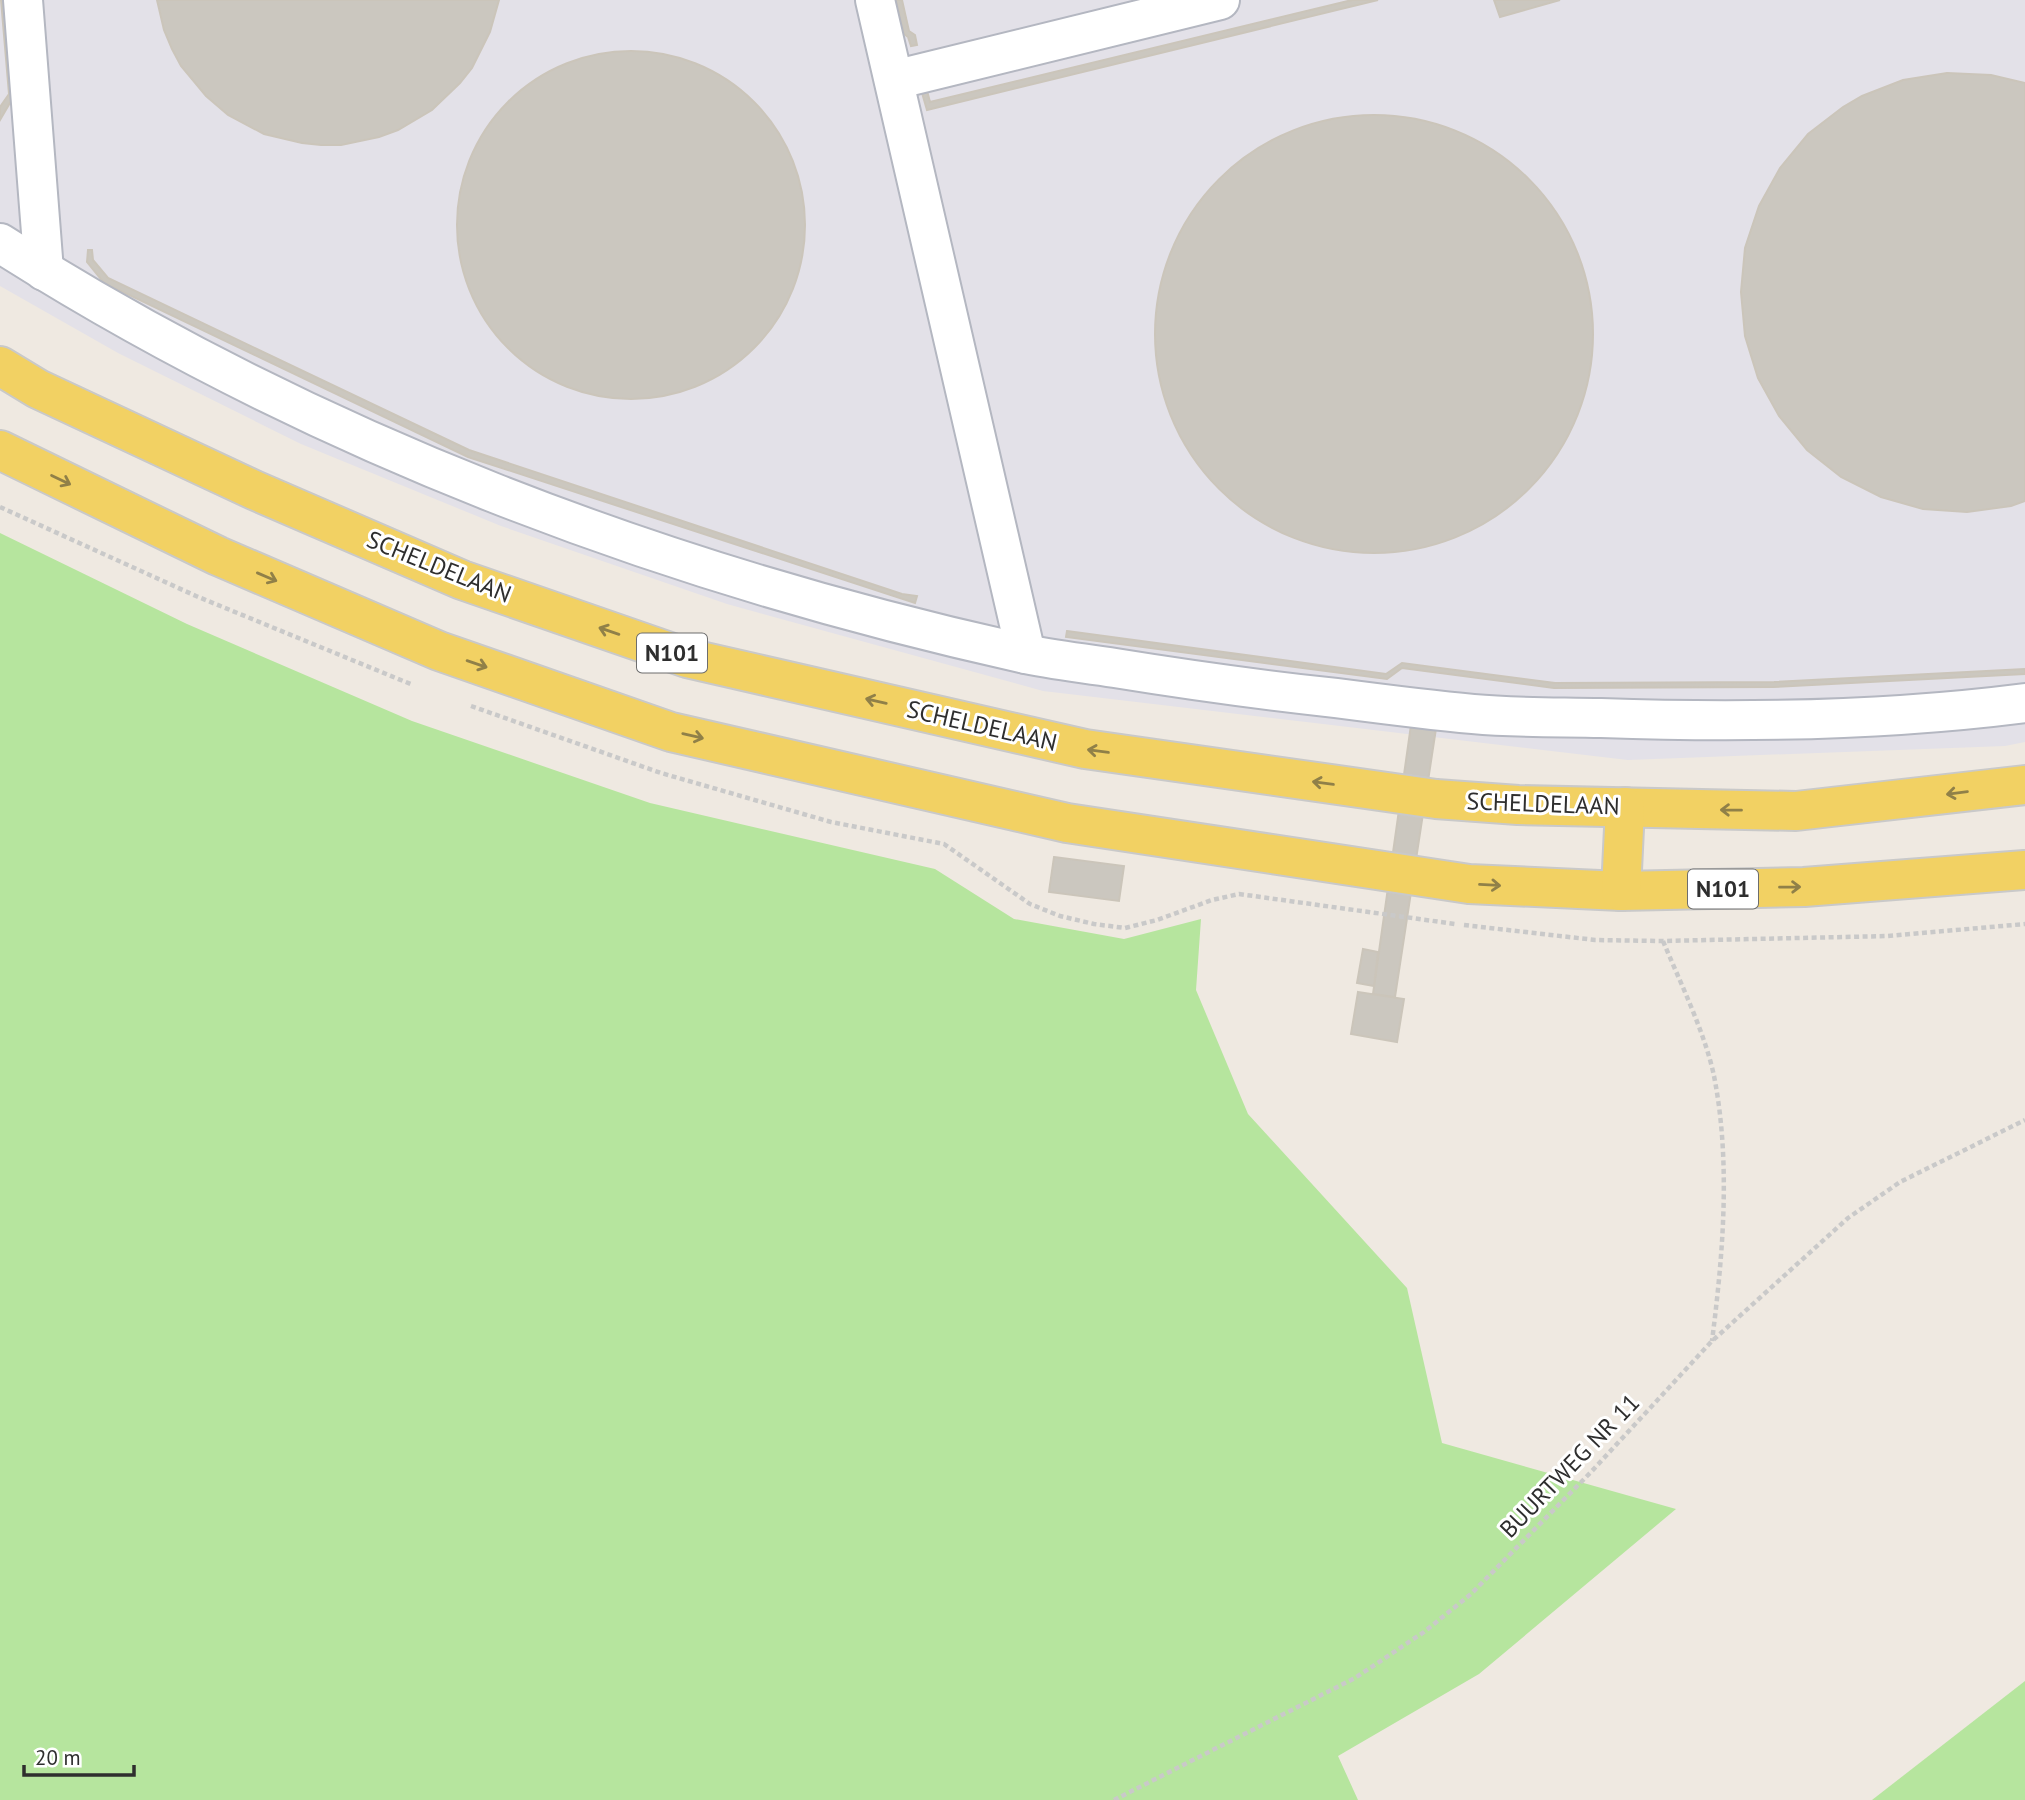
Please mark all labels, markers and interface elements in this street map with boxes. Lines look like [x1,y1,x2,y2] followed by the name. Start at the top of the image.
[50,473,71,487] one-way arrow
[362,523,516,610] street label: SCHELDELAAN
[256,571,277,584] one-way arrow
[598,624,620,636] one-way arrow
[637,634,707,673] road number: N101
[466,658,488,671] one-way arrow
[904,693,1060,758] street label: SCHELDELAAN
[865,694,887,707] one-way arrow
[681,730,704,744] one-way arrow
[1087,744,1109,757] one-way arrow
[1312,776,1335,789] one-way arrow
[1466,785,1620,822] street label: SCHELDELAAN
[1946,786,1969,799] one-way arrow
[1720,803,1743,816] one-way arrow
[1688,870,1758,908] road number: N101
[1478,878,1501,891] one-way arrow
[1779,881,1802,894] one-way arrow
[1493,1387,1646,1544] street label: BUURTWEG NR 11
[24,1734,135,1778] scale bar
[35,1744,81,1771] text: 20 m

